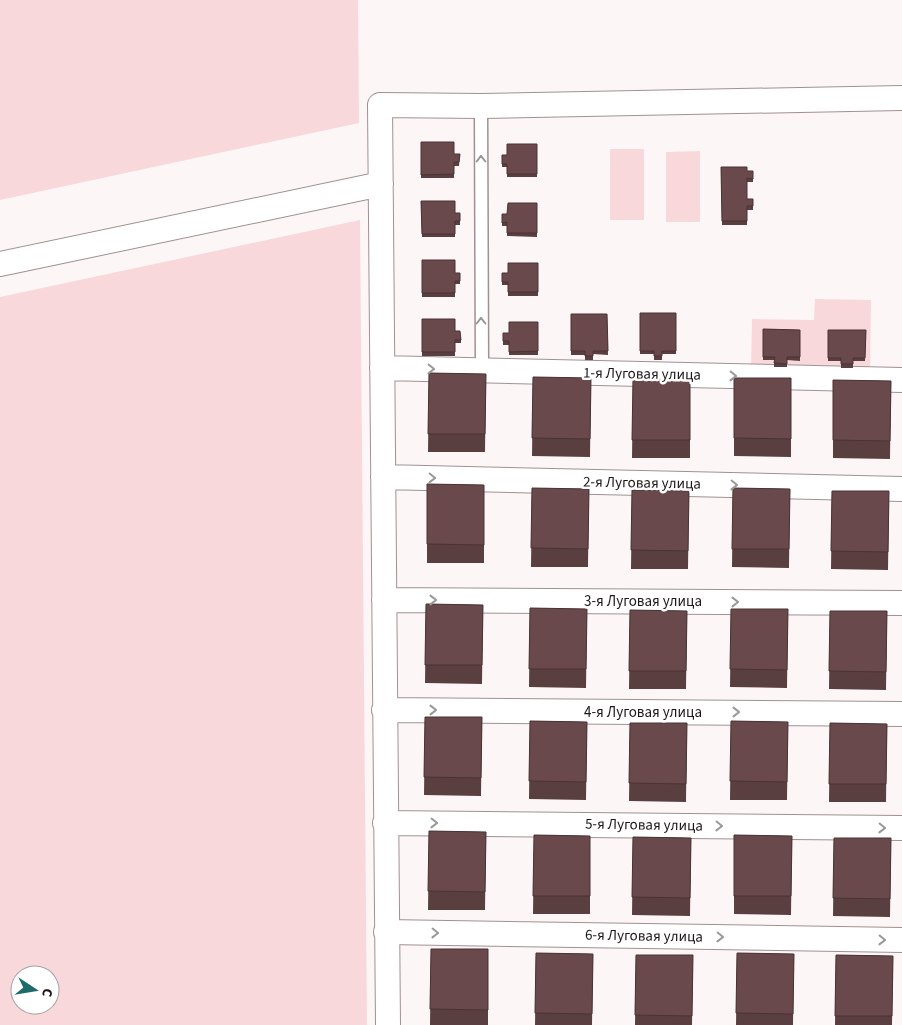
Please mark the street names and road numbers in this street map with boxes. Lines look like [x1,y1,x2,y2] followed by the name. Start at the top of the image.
[583,362,701,386] street label: 1-я Луговая улица
[583,471,701,495] street label: 2-я Луговая улица
[584,591,702,612] street label: 3-я Луговая улица
[584,702,702,723] street label: 4-я Луговая улица
[585,813,703,837] street label: 5-я Луговая улица
[585,924,703,948] street label: 6-я Луговая улица

